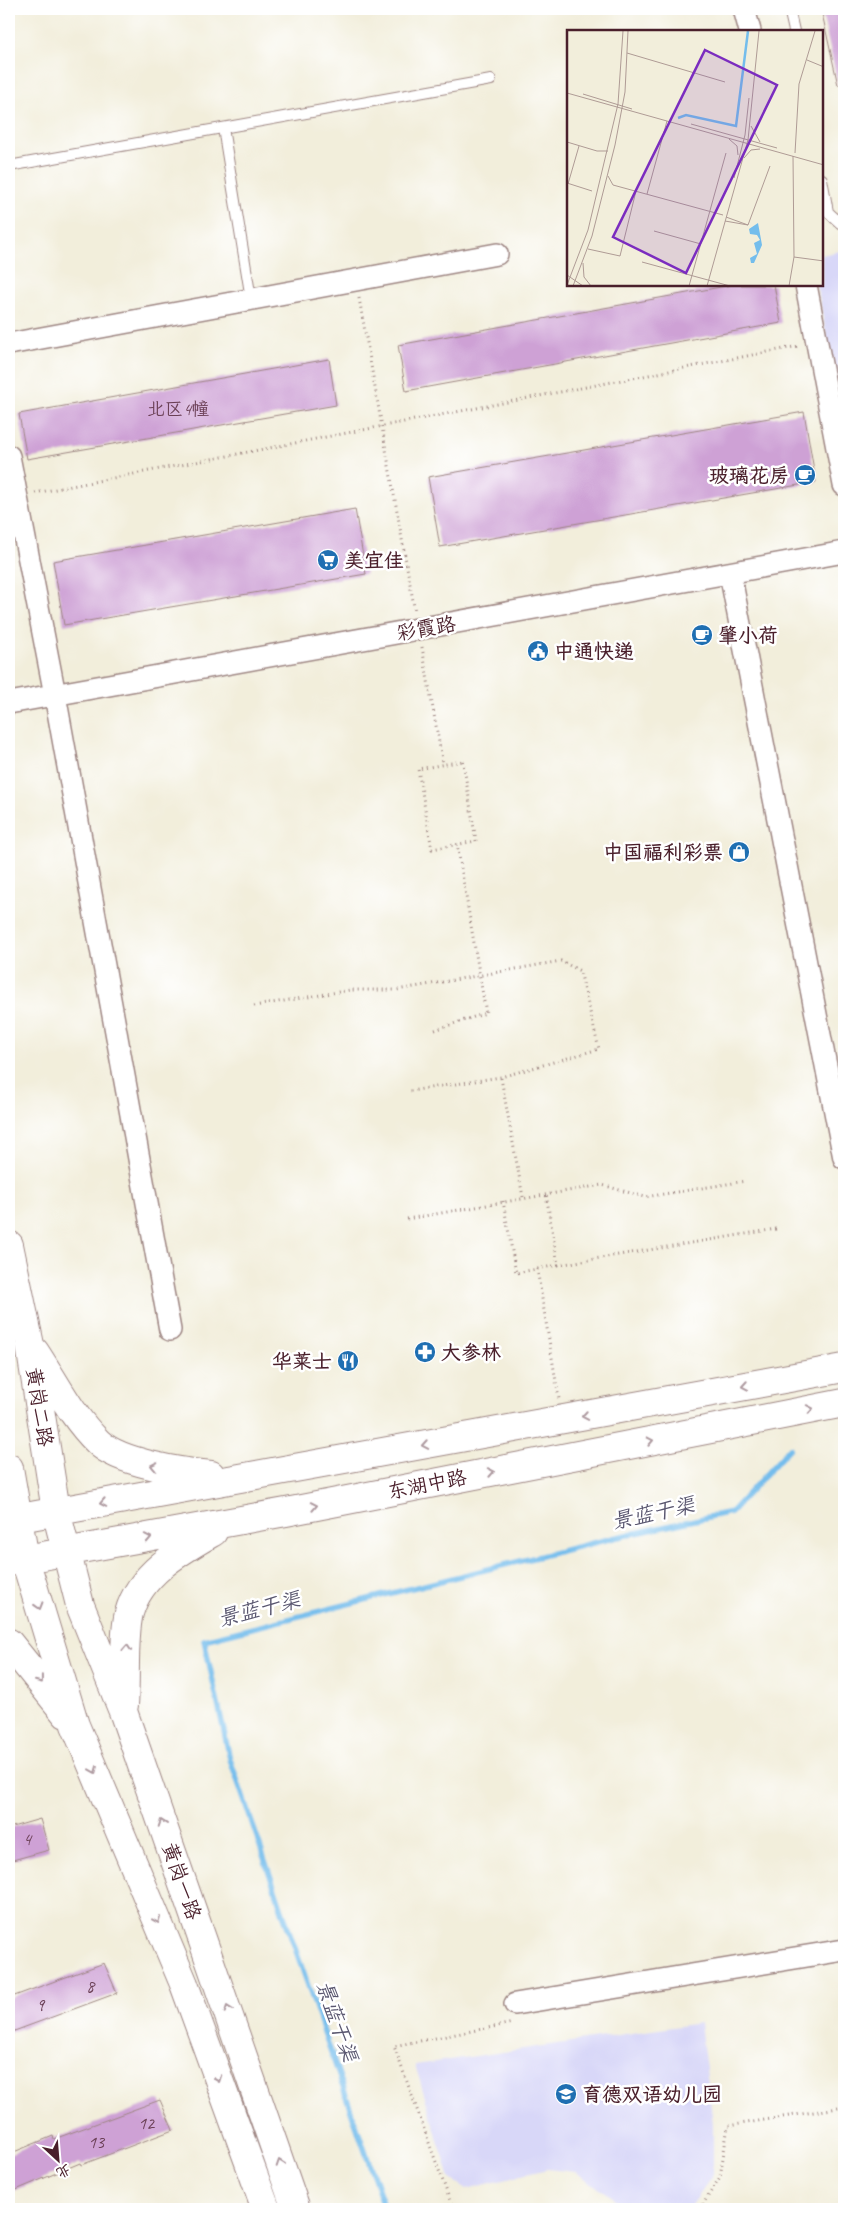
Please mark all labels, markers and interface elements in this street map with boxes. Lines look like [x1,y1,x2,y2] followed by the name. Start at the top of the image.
[567,30,823,286] inset map
[147,398,209,420] house number: 北区4幢
[709,463,789,488] place label: 玻璃花房
[793,463,817,487] cafe icon: 玻璃花房
[316,548,340,572] supermarket icon: 美宜佳
[344,548,404,573] place label: 美宜佳
[394,611,459,646] street label: 彩霞路
[690,623,714,647] cafe icon: 肇小荷
[718,623,778,648] place label: 肇小荷
[526,639,550,663] public building icon: 中通快递
[554,639,634,664] place label: 中通快递
[603,840,723,865] place label: 中国福利彩票
[727,840,751,864] shop icon: 中国福利彩票
[413,1340,437,1364] pharmacy icon: 大参林
[441,1340,501,1365] place label: 大参林
[272,1349,332,1374] place label: 华莱士
[336,1349,360,1373] restaurant icon: 华莱士
[21,1366,58,1450] street label: 黄岗二路
[740,1381,749,1391] one-way arrow
[805,1405,814,1415] one-way arrow
[580,1410,589,1420] one-way arrow
[646,1436,655,1446] one-way arrow
[421,1439,429,1449] one-way arrow
[150,1461,159,1472] one-way arrow
[385,1464,470,1504] street label: 东湖中路
[486,1467,495,1477] one-way arrow
[609,1491,699,1534] water label: 景蓝干渠
[99,1497,107,1507] one-way arrow
[310,1502,318,1512] one-way arrow
[144,1533,152,1543] one-way arrow
[215,1586,305,1632] water label: 景蓝干渠
[34,1602,44,1610] one-way arrow
[122,1644,132,1652] one-way arrow
[34,1674,43,1684] one-way arrow
[88,1765,98,1774] one-way arrow
[158,1819,168,1828] one-way arrow
[23,1828,33,1850] house number: 4
[157,1839,207,1924] street label: 黄岗一路
[150,1915,161,1924] one-way arrow
[86,1975,96,1997] house number: 8
[311,1977,364,2067] water label: 景蓝干渠
[36,1994,46,2016] house number: 9
[223,2006,233,2014] one-way arrow
[212,2075,222,2083] one-way arrow
[554,2082,578,2106] school or university icon: 育德双语幼儿园
[582,2082,722,2107] place label: 育德双语幼儿园
[138,2112,156,2134] house number: 12
[88,2131,106,2153] house number: 13
[32,2136,82,2186] north arrow
[276,2159,286,2168] one-way arrow
[53,2161,73,2182] text: 北

